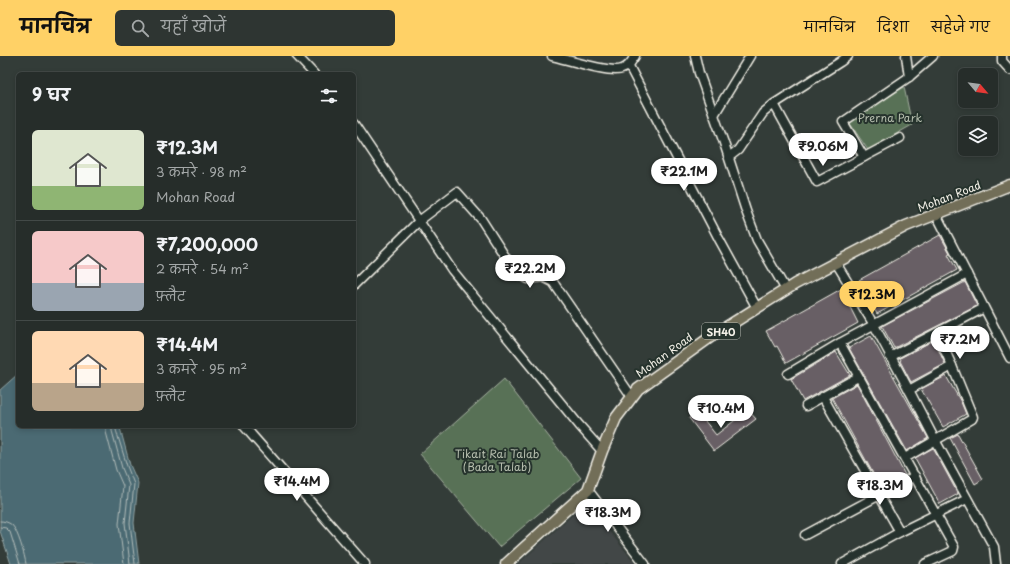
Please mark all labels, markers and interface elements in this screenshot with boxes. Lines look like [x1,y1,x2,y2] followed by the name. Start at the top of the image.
[115,10,395,46] search box
[20,11,91,39] text: मानचित्र
[161,14,226,37] text: यहाँ खोजें
[804,16,855,37] text: मानचित्र
[877,16,909,37] text: दिशा
[931,16,990,37] text: सहेजे गए
[129,17,151,39] icon: search
[958,68,998,108] north arrow
[958,68,998,156] map controls
[32,81,70,107] text: 9 घर
[318,85,340,107] icon: filters
[858,109,923,126] park label: Prerna Park
[958,116,998,156] button: layers
[790,133,856,167] pin: ₹9.06M
[156,134,218,160] text: ₹12.3M
[798,136,848,155] text: ₹9.06M
[64,146,112,194] icon: home
[651,158,717,192] pin: ₹22.1M
[660,161,708,180] text: ₹22.1M
[156,162,247,181] text: 3 कमरे · 98 m²
[915,176,983,216] street label: Mohan Road
[156,187,235,206] text: Mohan Road
[156,231,258,257] text: ₹7,200,000
[64,247,112,295] icon: home
[497,255,563,289] pin: ₹22.2M
[504,258,556,277] text: ₹22.2M
[156,259,249,278] text: 2 कमरे · 54 m²
[839,281,905,315] pin: ₹12.3M
[848,284,896,303] text: ₹12.3M
[156,286,186,305] text: फ़्लैट
[702,323,740,339] road number: SH40
[932,326,988,360] pin: ₹7.2M
[632,328,696,382] street label: Mohan Road
[940,329,980,348] text: ₹7.2M
[156,331,218,357] text: ₹14.4M
[64,347,112,395] icon: home
[156,359,247,378] text: 3 कमरे · 95 m²
[156,386,186,405] text: फ़्लैट
[688,395,754,429] pin: ₹10.4M
[697,398,745,417] text: ₹10.4M
[455,445,539,475] park label: Tikait Rai Talab (Bada Talab)
[264,468,330,502] pin: ₹14.4M
[273,471,321,490] text: ₹14.4M
[847,472,913,506] pin: ₹18.3M
[857,475,903,494] text: ₹18.3M
[575,499,641,533] pin: ₹18.3M
[585,502,631,521] text: ₹18.3M

